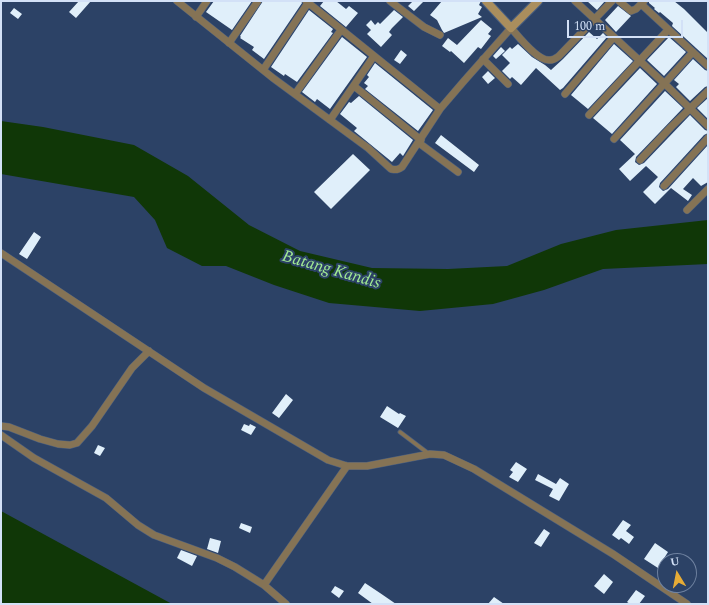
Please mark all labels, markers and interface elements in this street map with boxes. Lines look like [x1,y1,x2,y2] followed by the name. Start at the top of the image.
[569,12,685,38] scale bar
[574,17,605,36] text: 100 m
[279,247,383,295] water label: Batang Kandis
[657,553,697,593] north arrow
[669,553,681,571] text: U

